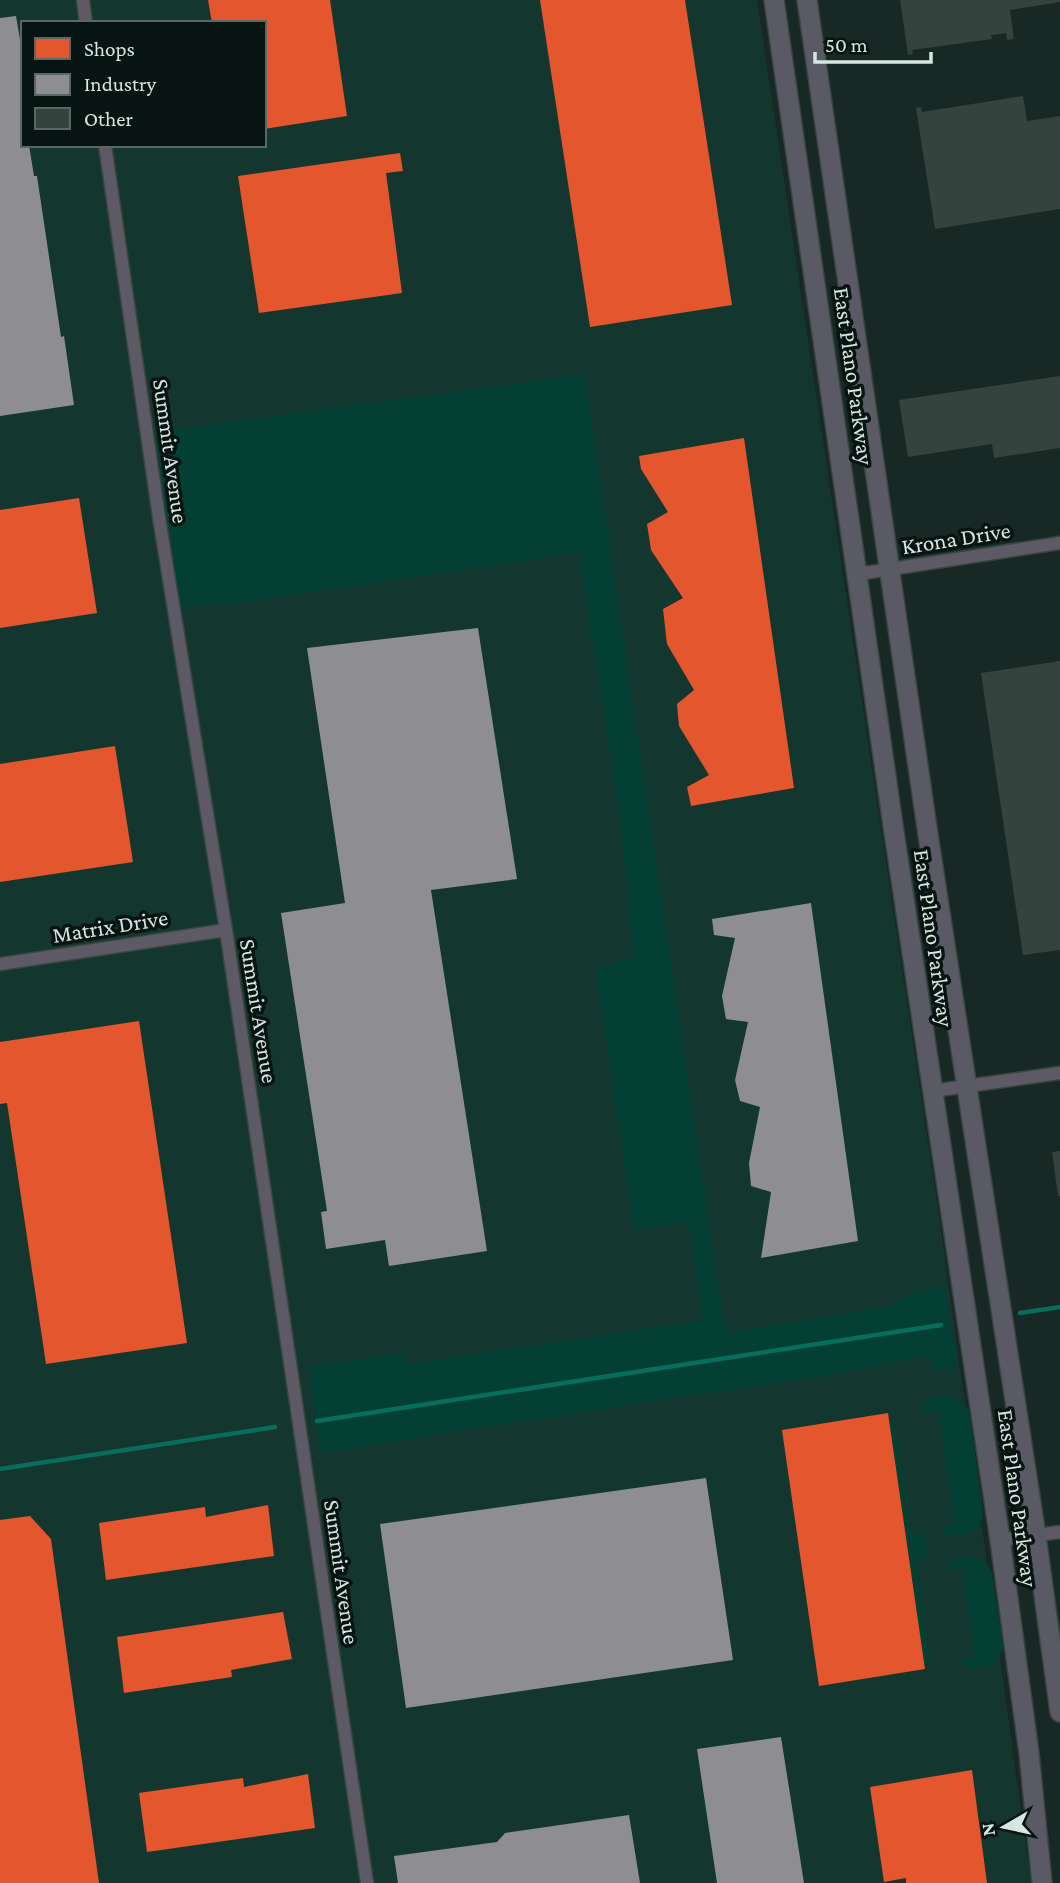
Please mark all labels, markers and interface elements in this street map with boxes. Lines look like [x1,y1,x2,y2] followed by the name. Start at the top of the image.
[21,21,266,147] legend
[815,21,930,65] scale bar
[825,33,868,57] text: 50 m
[84,37,135,61] text: Shops
[84,72,157,96] text: Industry
[84,107,134,131] text: Other
[829,286,879,467] street label: East Plano Parkway
[148,377,194,525] street label: Summit Avenue
[900,517,1012,559] street label: Krona Drive
[909,848,959,1029] street label: East Plano Parkway
[50,904,170,948] street label: Matrix Drive
[235,937,283,1085] street label: Summit Avenue
[993,1408,1043,1589] street label: East Plano Parkway
[319,1498,365,1646] street label: Summit Avenue
[969,1792,1039,1862] north arrow
[976,1821,999,1838] text: N

